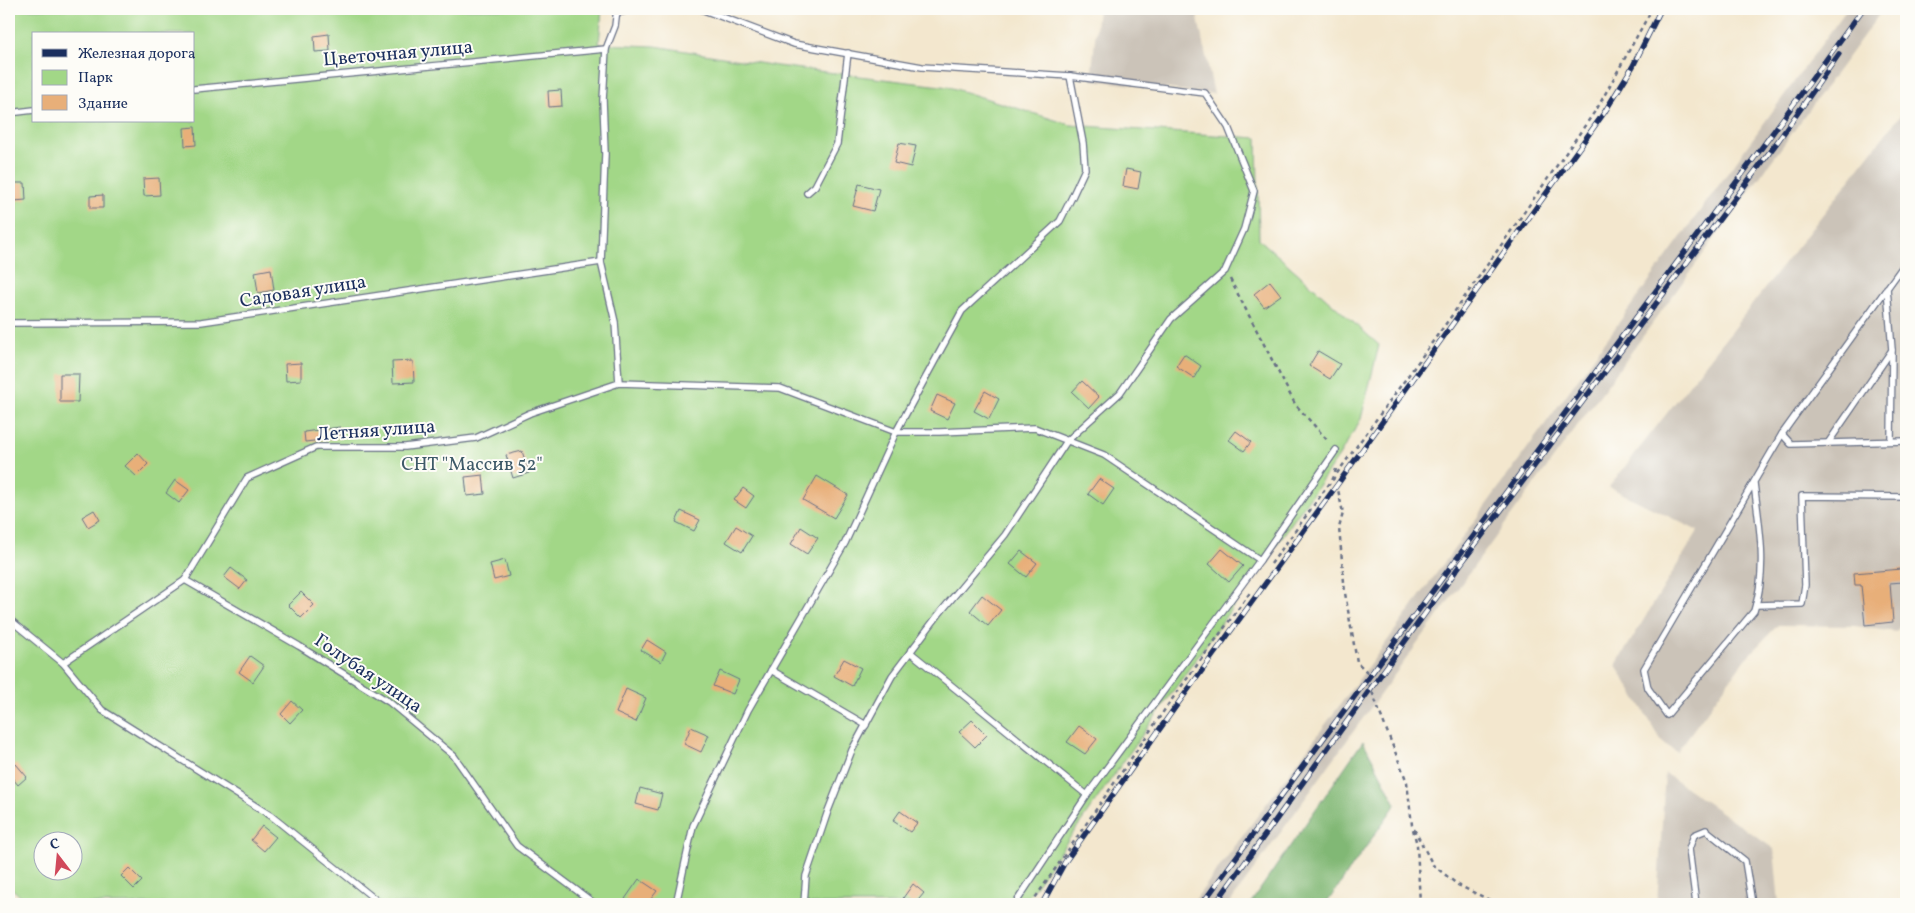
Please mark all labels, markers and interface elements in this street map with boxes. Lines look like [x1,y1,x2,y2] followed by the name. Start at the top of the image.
[32,32,195,122] legend
[322,34,474,74] street label: Цветочная улица
[78,44,195,65] text: Железная дорога
[78,68,113,89] text: Парк
[78,94,128,115] text: Здание
[238,269,368,315] street label: Садовая улица
[316,414,436,448] street label: Летняя улица
[401,452,543,478] park label: СНТ "Массив 52"
[309,628,427,720] street label: Голубая улица
[32,830,82,880] north arrow
[48,835,62,855] text: С

